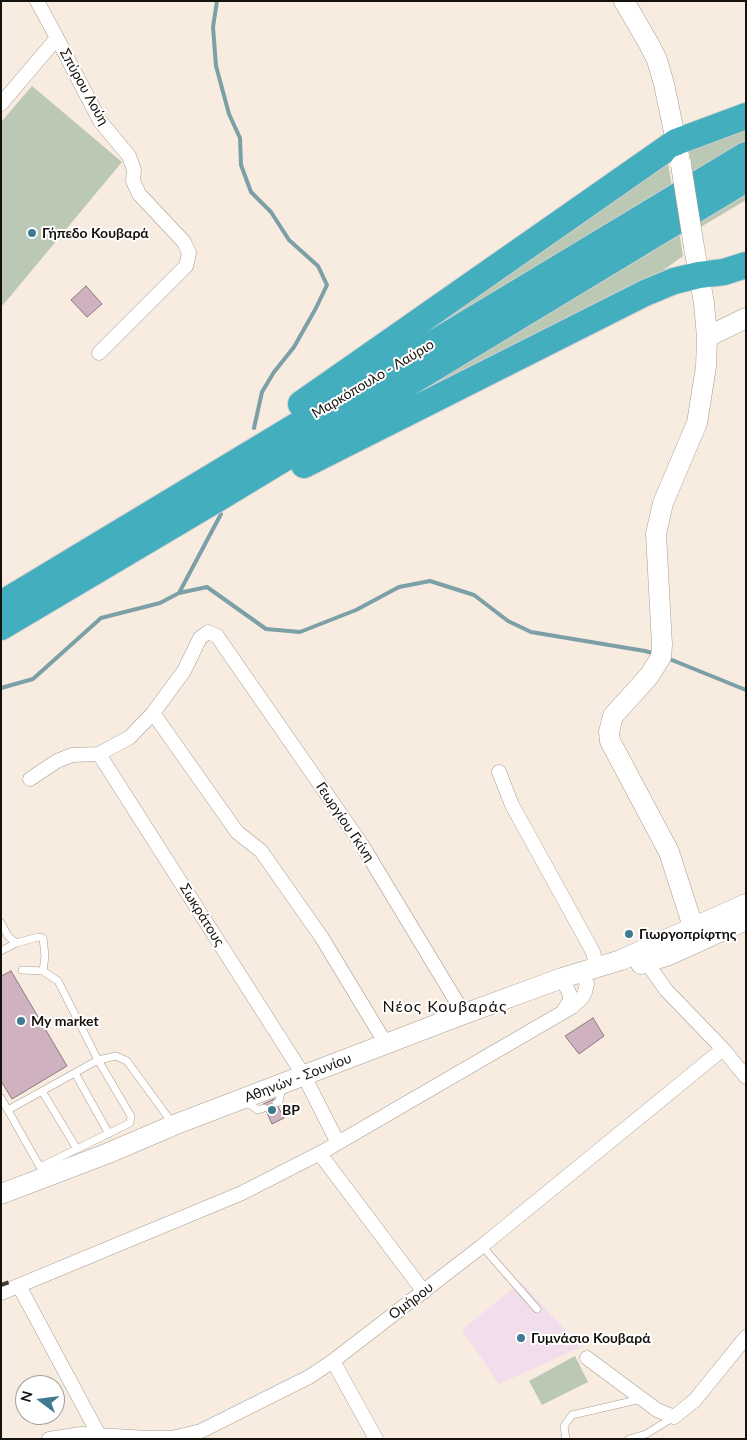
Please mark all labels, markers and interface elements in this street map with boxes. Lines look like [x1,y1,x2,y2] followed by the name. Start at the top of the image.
[56,46,112,128] street label: Σπύρου Λούη
[42,225,149,241] place label: Γήπεδο Κουβαρά
[26,227,38,239] marker: Γήπεδο Κουβαρά
[309,336,437,422] street label: Μαρκόπουλο - Λαύριο
[312,779,378,865] street label: Γεωργίου Γκίνη
[176,881,228,949] street label: Σωκράτους
[639,926,736,942] place label: Γιωργοπρίφτης
[623,928,635,940] marker: Γιωργοπρίφτης
[381,997,509,1017] district label: Νέος Κουβαράς
[31,1013,99,1029] place label: My market
[15,1015,27,1027] marker: My market
[242,1050,354,1106] street label: Αθηνών - Σουνίου
[282,1102,300,1118] place label: BP
[266,1104,278,1116] marker: BP
[386,1279,436,1323] street label: Ομήρου
[531,1330,651,1346] place label: Γυμνάσιο Κουβαρά
[515,1332,527,1344] marker: Γυμνάσιο Κουβαρά
[15,1375,65,1425] north arrow
[16,1389,36,1404] text: N

